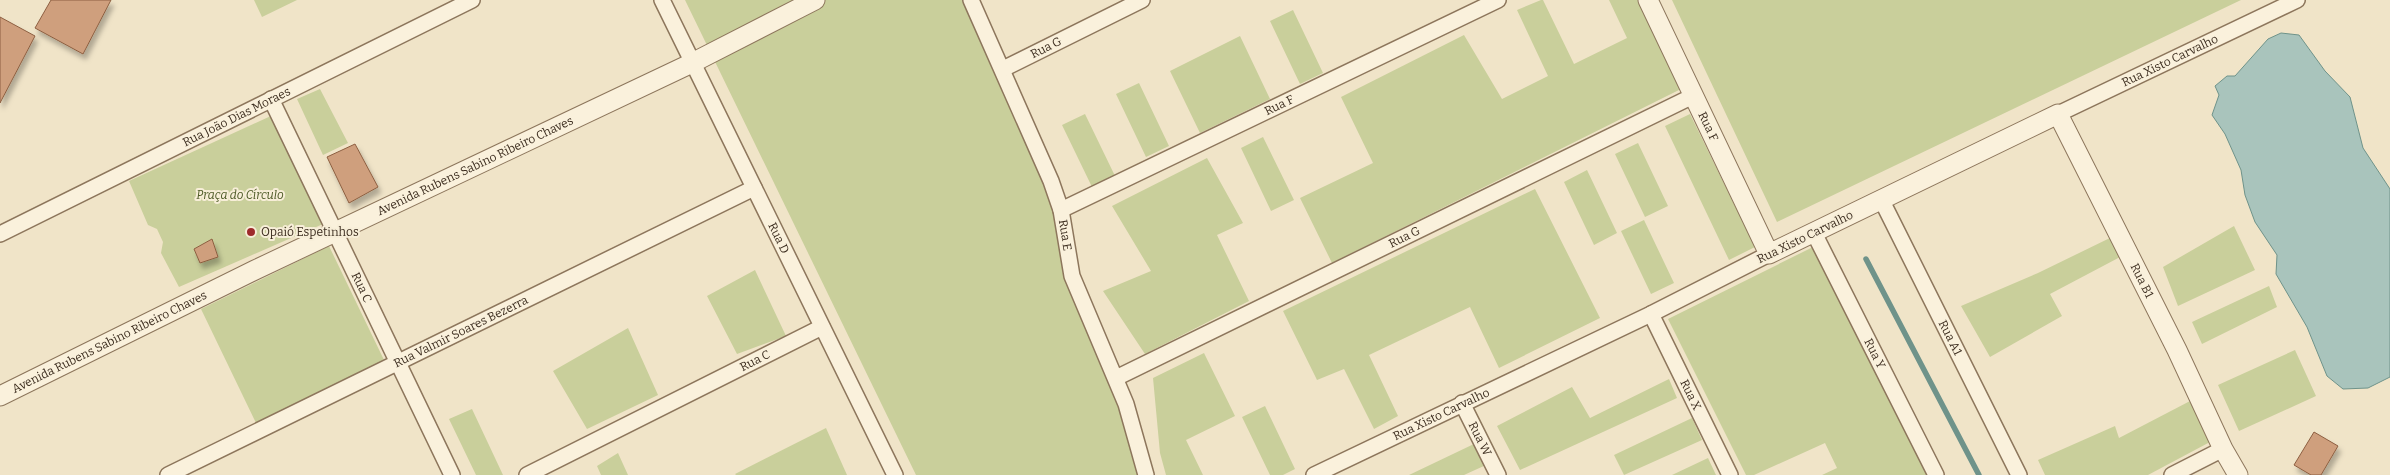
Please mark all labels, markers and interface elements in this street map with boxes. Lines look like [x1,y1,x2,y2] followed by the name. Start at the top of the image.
[2119,32,2220,90] street label: Rua Xisto Carvalho
[1028,34,1064,61] street label: Rua G
[180,84,293,149] street label: Rua João Dias Moraes
[1262,92,1296,118] street label: Rua F
[1695,109,1721,144] street label: Rua F
[375,113,576,218] street label: Avenida Rubens Sabino Ribeiro Chaves
[196,188,284,202] park label: Praça do Círculo
[1755,208,1855,266] street label: Rua Xisto Carvalho
[1056,218,1075,252] street label: Rua E
[765,220,792,256] street label: Rua D
[1387,223,1422,251] street label: Rua G
[261,225,359,239] place label: Opaió Espetinhos
[245,226,257,238] marker: Opaió Espetinhos
[2127,261,2157,300] street label: Rua B1
[348,270,375,305] street label: Rua C
[10,288,209,396] street label: Avenida Rubens Sabino Ribeiro Chaves
[391,293,531,370] street label: Rua Valmir Soares Bezerra
[1936,318,1965,358] street label: Rua A1
[1861,336,1888,371] street label: Rua Y
[738,347,773,374] street label: Rua C
[1677,377,1704,413] street label: Rua X
[1391,385,1492,443] street label: Rua Xisto Carvalho
[1465,419,1495,459] street label: Rua W

